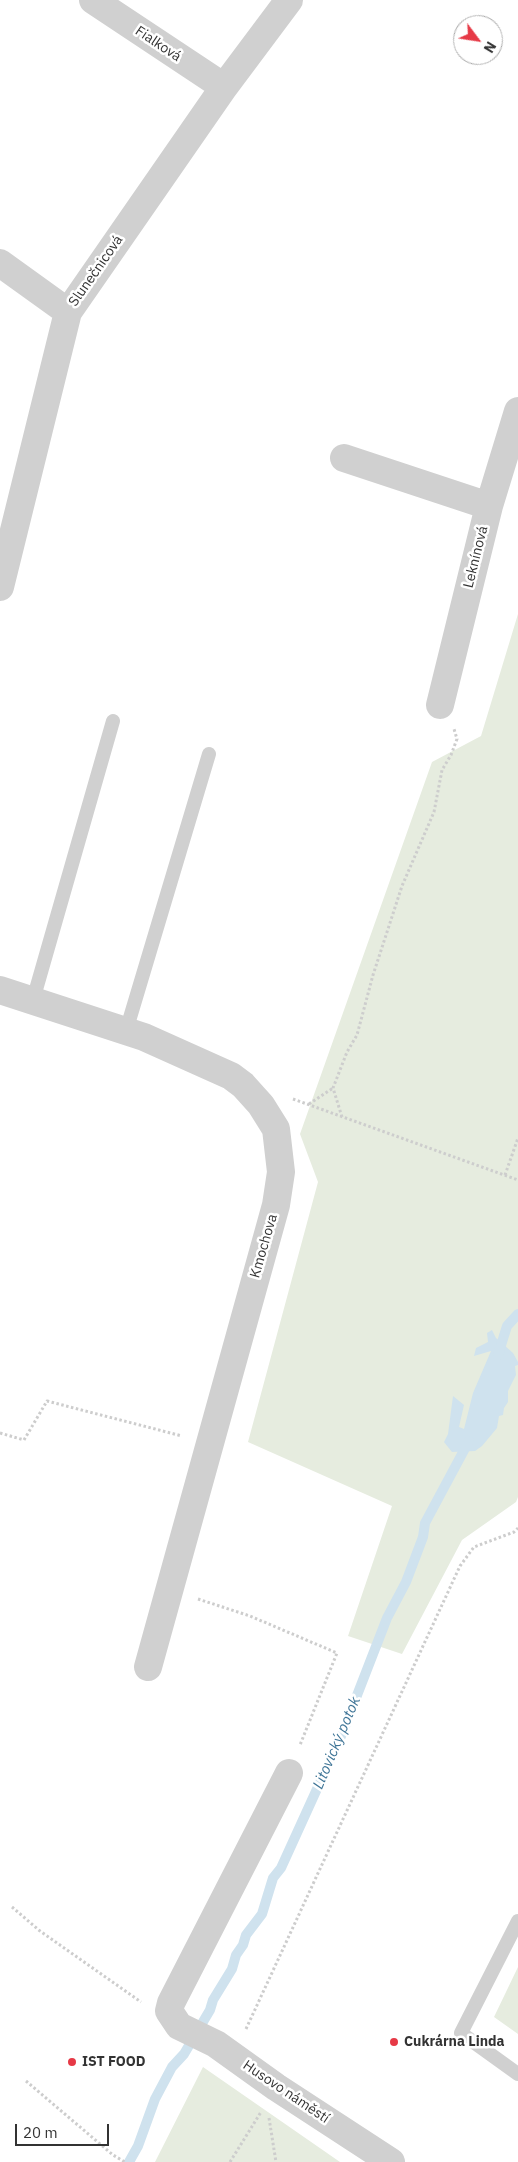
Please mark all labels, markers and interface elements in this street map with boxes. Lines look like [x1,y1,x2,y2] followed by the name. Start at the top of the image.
[453,15,503,65] north arrow
[132,23,184,65] street label: Fialková
[480,38,500,56] text: N
[65,232,127,310] street label: Slunečnicová
[460,524,492,590] street label: Leknínová
[247,1212,281,1280] street label: Kmochova
[309,1694,365,1792] water label: Litovický potok
[404,2034,504,2050] place label: Cukrárna Linda
[388,2036,400,2048] marker: Cukrárna Linda
[82,2054,145,2070] place label: IST FOOD
[66,2056,78,2068] marker: IST FOOD
[240,2057,332,2127] street label: Husovo náměstí
[18,2114,111,2146] scale bar
[23,2123,58,2142] text: 20 m

